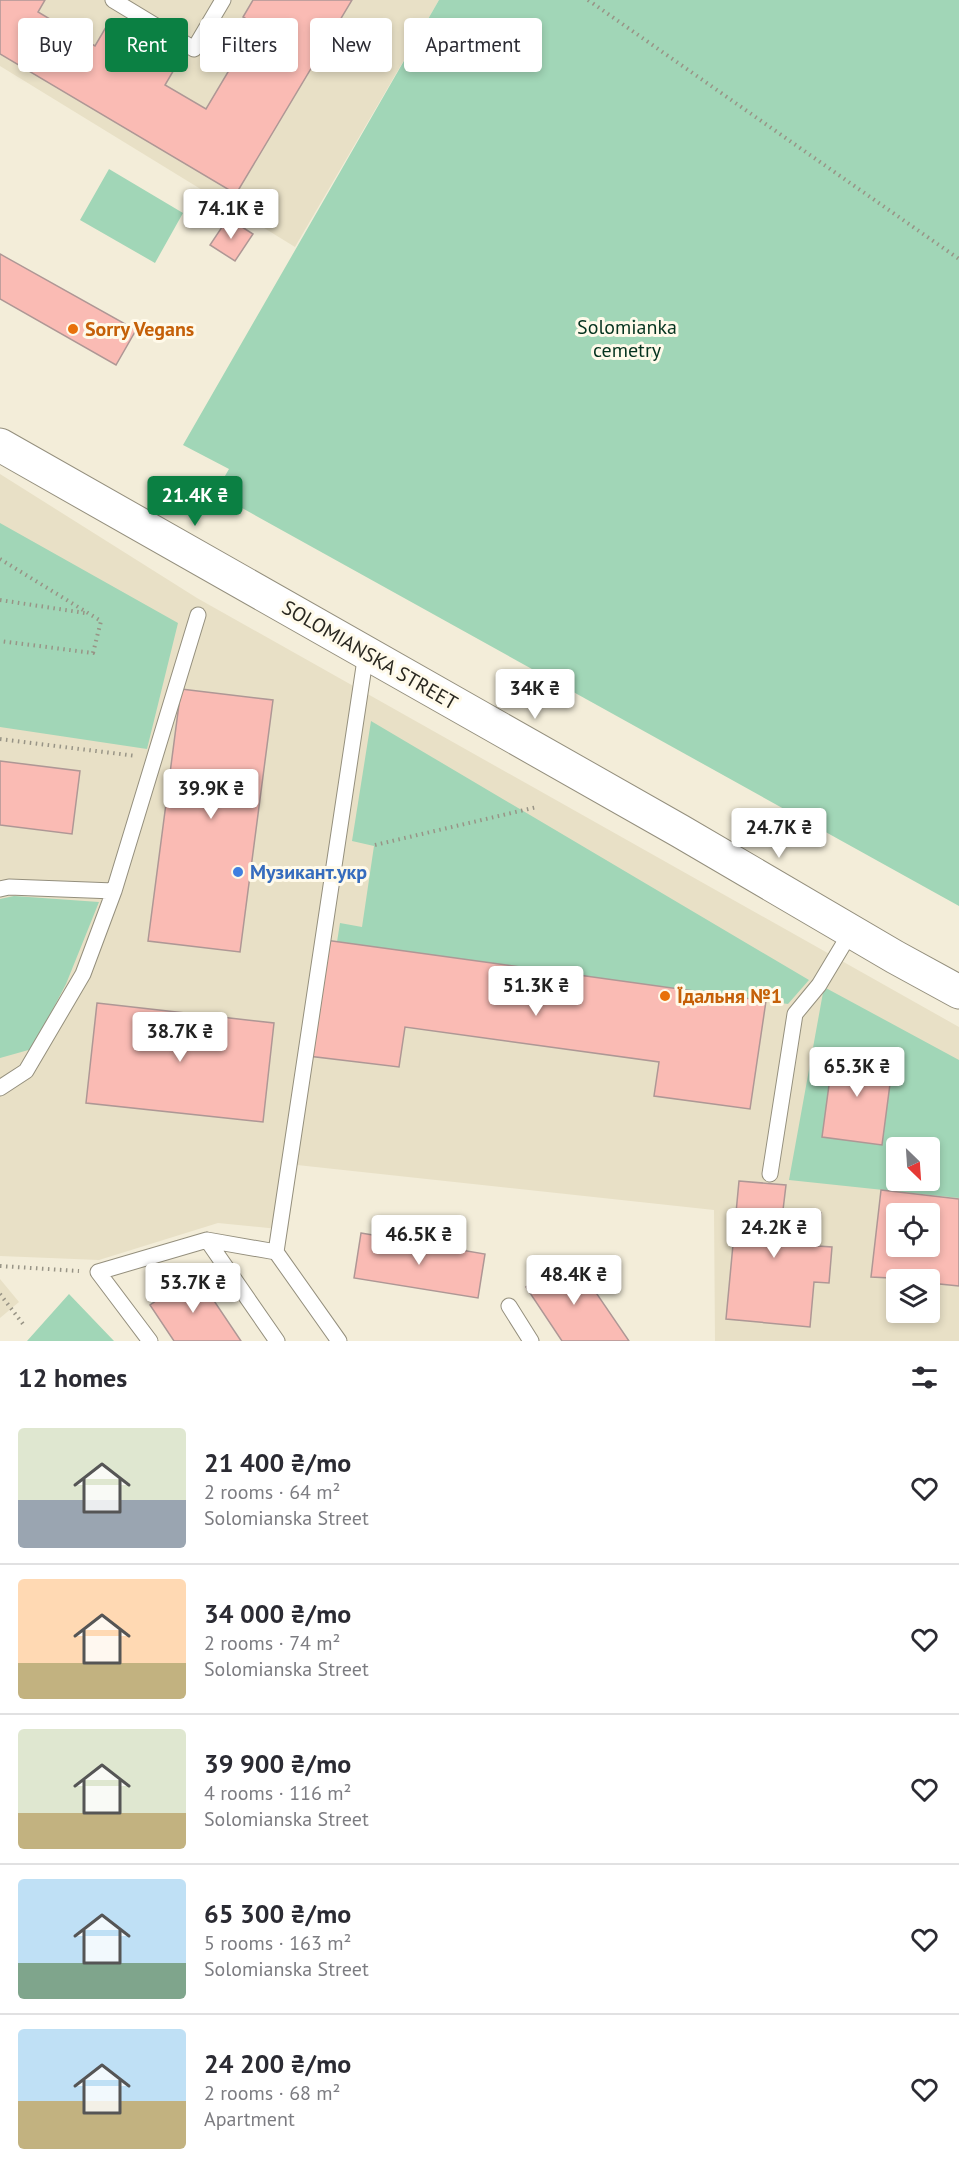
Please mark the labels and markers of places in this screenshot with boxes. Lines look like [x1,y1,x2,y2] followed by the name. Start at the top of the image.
[176,189,286,240] pin: 74.1K ₴
[85,316,194,342] place label: Sorry Vegans
[66,322,80,336] marker: Sorry Vegans
[140,476,250,527] pin: 21.4K ₴
[493,669,577,720] pin: 34K ₴
[156,769,266,820] pin: 39.9K ₴
[724,808,834,859] pin: 24.7K ₴
[250,859,367,885] place label: Музикант.укр
[231,865,245,879] marker: Музикант.укр
[481,966,591,1017] pin: 51.3K ₴
[677,983,782,1009] place label: Їдальня №1
[658,989,672,1003] marker: Їдальня №1
[125,1012,235,1063] pin: 38.7K ₴
[802,1047,912,1098] pin: 65.3K ₴
[719,1208,829,1259] pin: 24.2K ₴
[364,1215,474,1266] pin: 46.5K ₴
[519,1255,629,1306] pin: 48.4K ₴
[138,1263,248,1314] pin: 53.7K ₴

